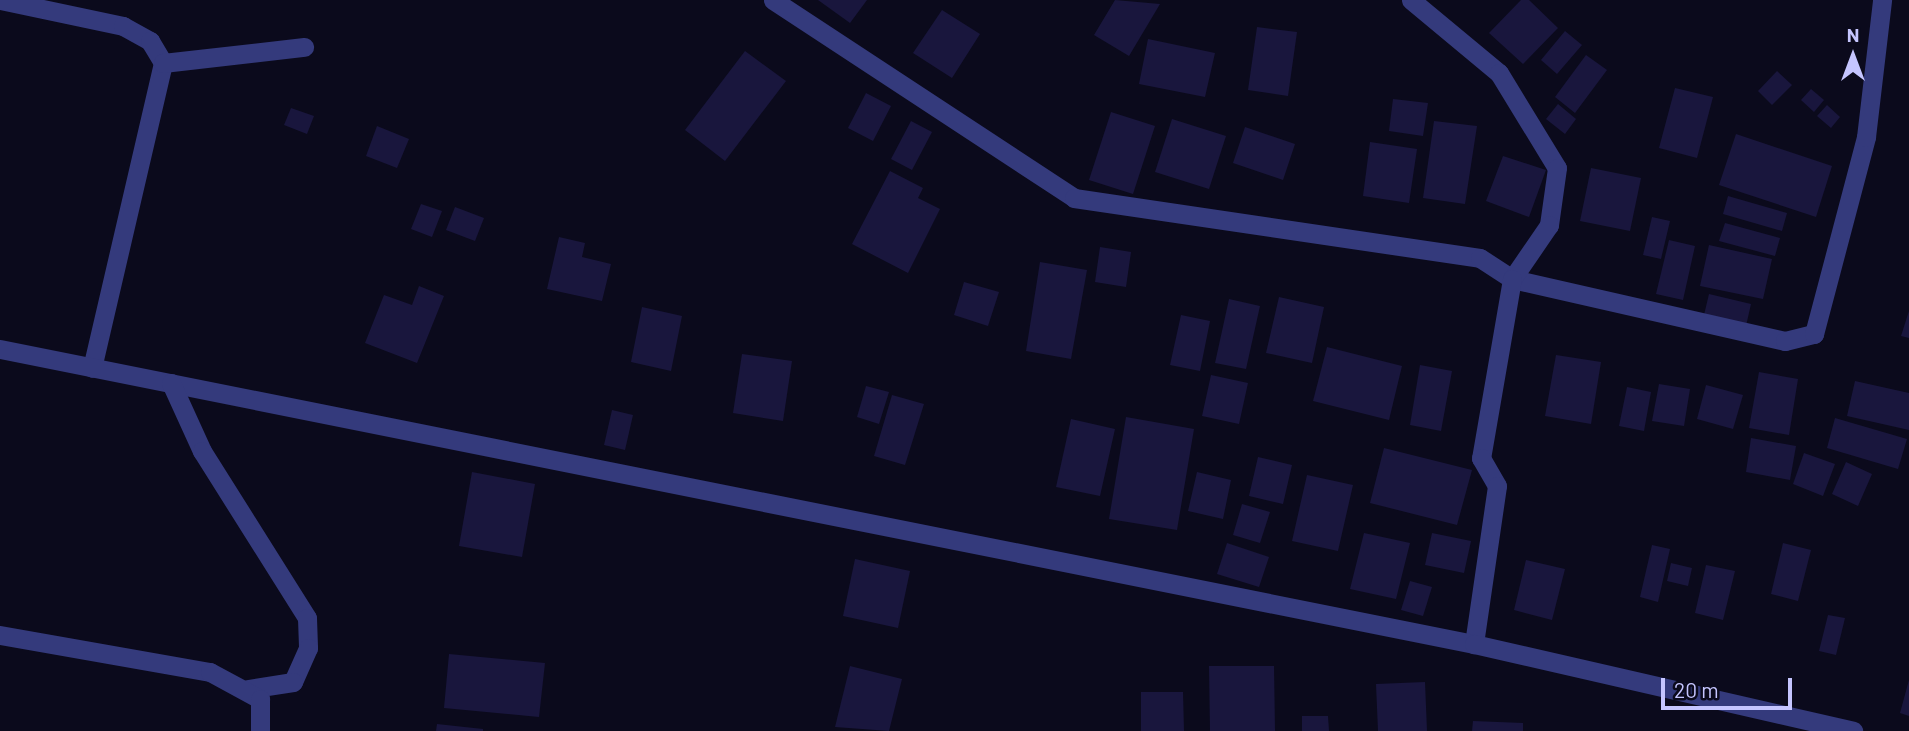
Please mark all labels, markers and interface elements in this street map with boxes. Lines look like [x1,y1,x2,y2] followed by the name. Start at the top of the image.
[1818,21,1888,91] north arrow
[1847,23,1859,46] text: N
[1664,664,1795,708] scale bar
[1674,677,1719,702] text: 20 m

